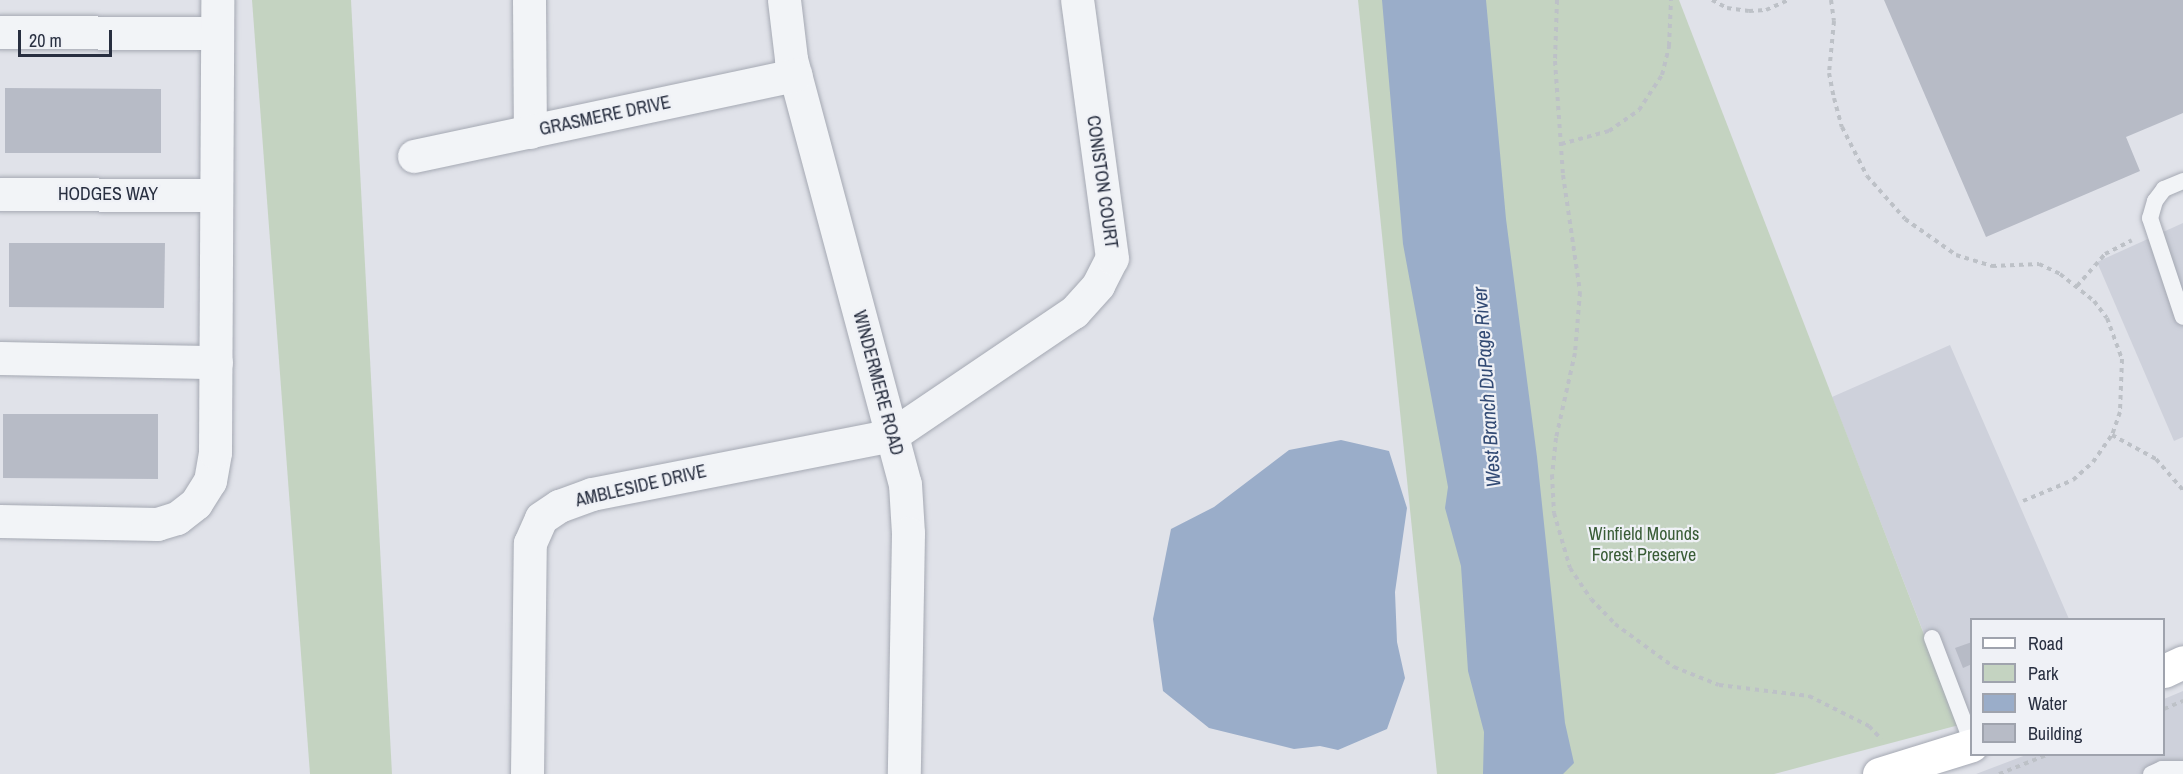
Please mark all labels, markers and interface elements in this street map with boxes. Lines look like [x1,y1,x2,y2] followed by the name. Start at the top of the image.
[21,18,116,56] scale bar
[29,28,62,53] text: 20 m
[537,92,673,140] street label: GRASMERE DRIVE
[1082,114,1122,250] street label: CONISTON COURT
[58,183,158,205] street label: HODGES WAY
[1467,286,1505,488] water label: West Branch DuPage River
[848,308,908,458] street label: WINDERMERE ROAD
[573,460,709,512] street label: AMBLESIDE DRIVE
[1589,524,1699,566] park label: Winfield Mounds Forest Preserve
[1970,618,2165,756] legend
[2028,631,2063,656] text: Road
[2028,661,2058,686] text: Park
[2028,691,2067,716] text: Water
[2028,721,2082,746] text: Building

